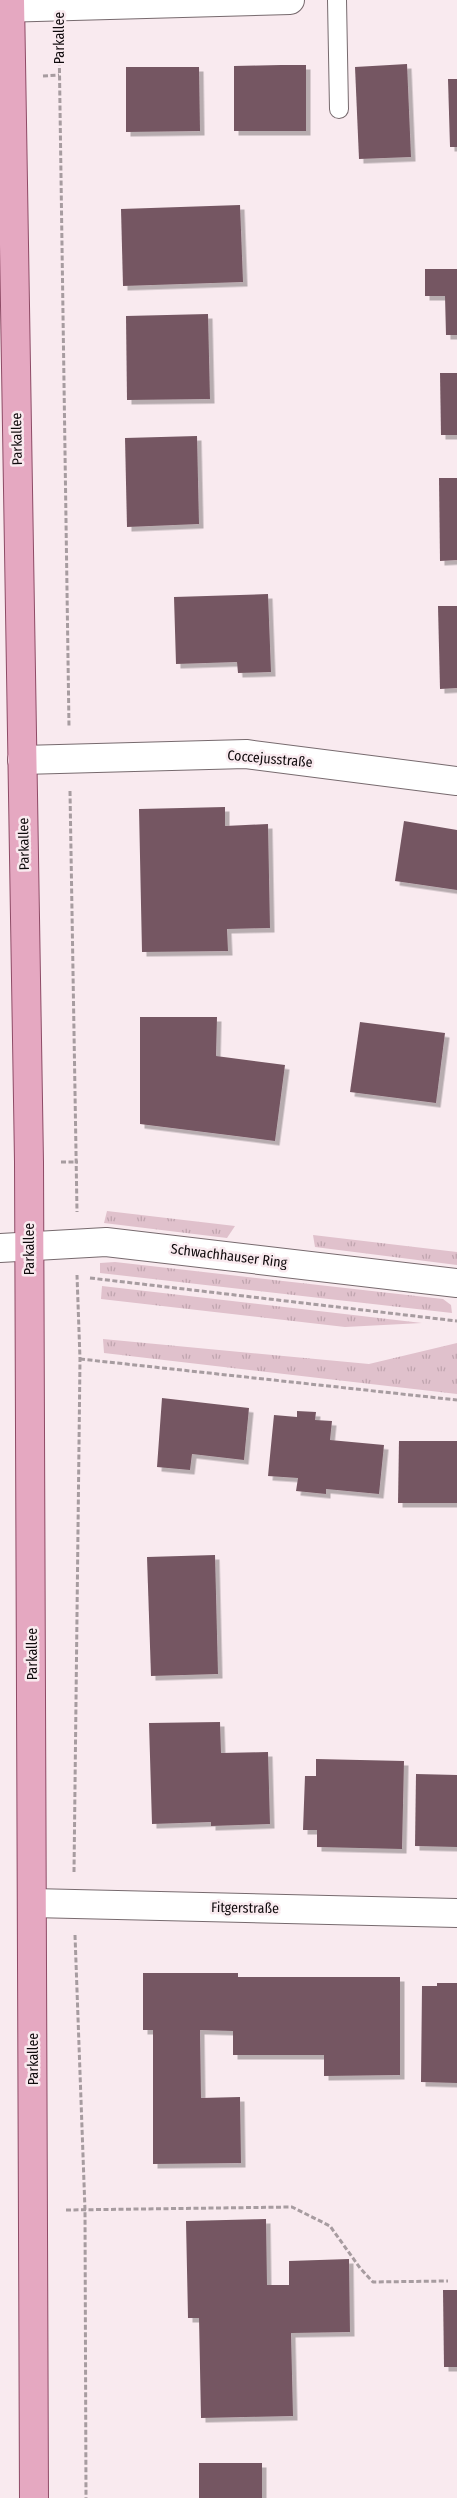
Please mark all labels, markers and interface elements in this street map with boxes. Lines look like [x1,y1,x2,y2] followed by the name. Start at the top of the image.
[51,12,68,64] street label: Parkallee
[8,413,26,465] street label: Parkallee
[227,747,313,771] street label: Coccejusstraße
[15,818,33,870] street label: Parkallee
[21,1223,38,1275] street label: Parkallee
[170,1240,289,1272] street label: Schwachhauser Ring
[24,1628,41,1680] street label: Parkallee
[211,1899,279,1917] street label: Fitgerstraße
[25,2033,42,2085] street label: Parkallee

